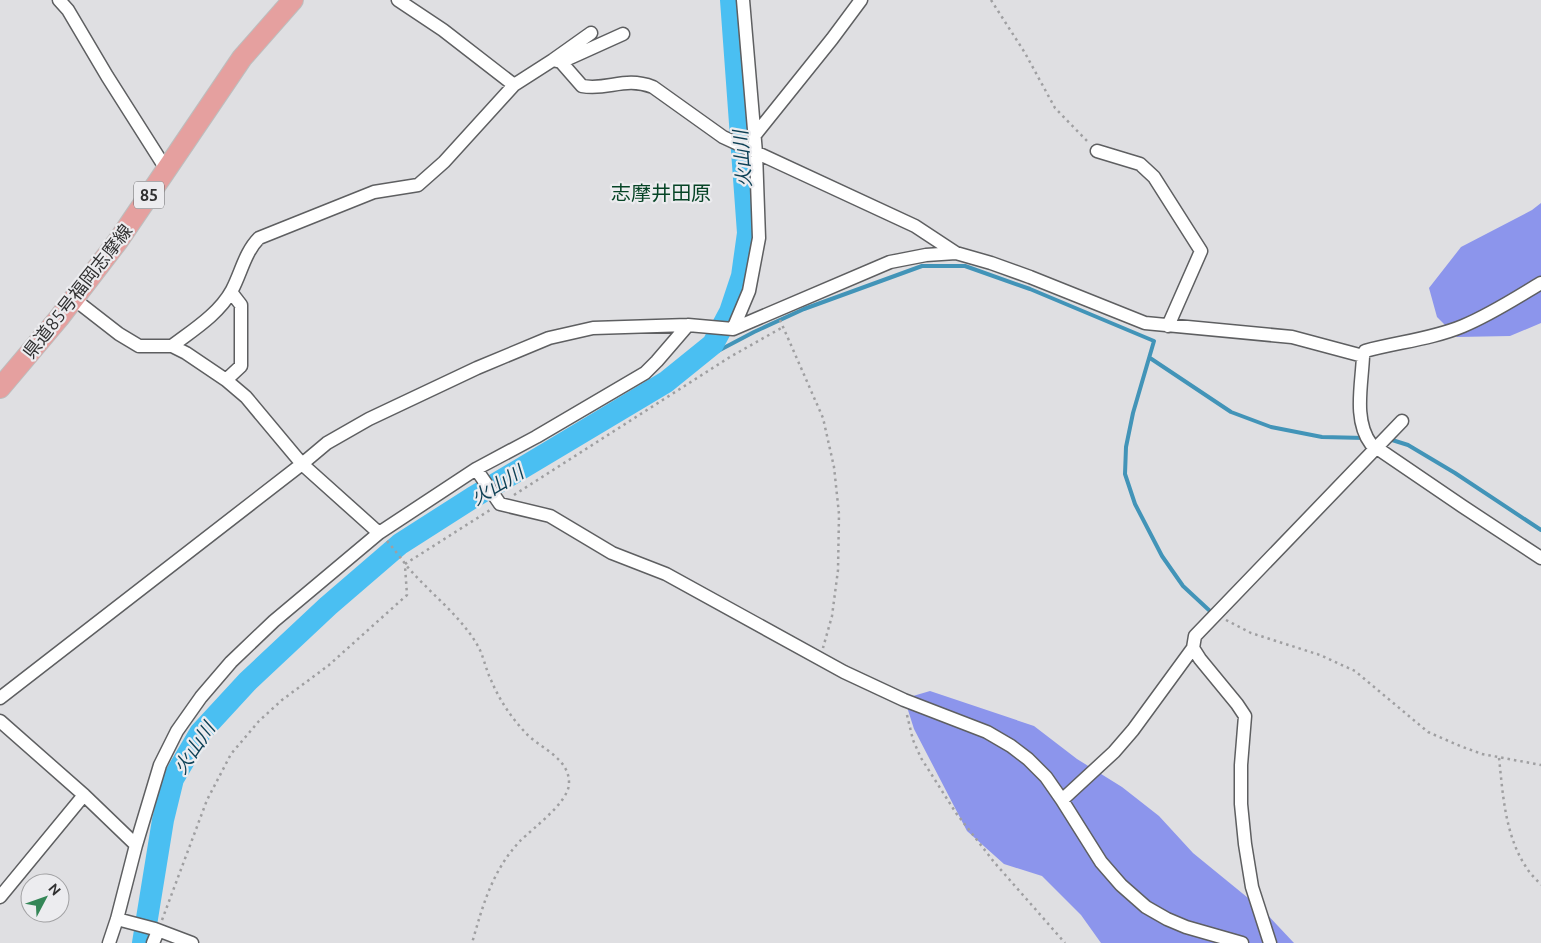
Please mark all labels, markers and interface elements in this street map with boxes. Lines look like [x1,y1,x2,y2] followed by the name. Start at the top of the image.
[729,128,755,188] water label: 火山川
[611,181,711,204] district label: 志摩井田原
[134,182,164,208] road number: 85
[19,220,135,362] street label: 県道85号福岡志摩線
[467,460,529,509] water label: 火山川
[169,717,220,778] water label: 火山川
[20,873,70,923] north arrow
[45,880,64,899] text: N

